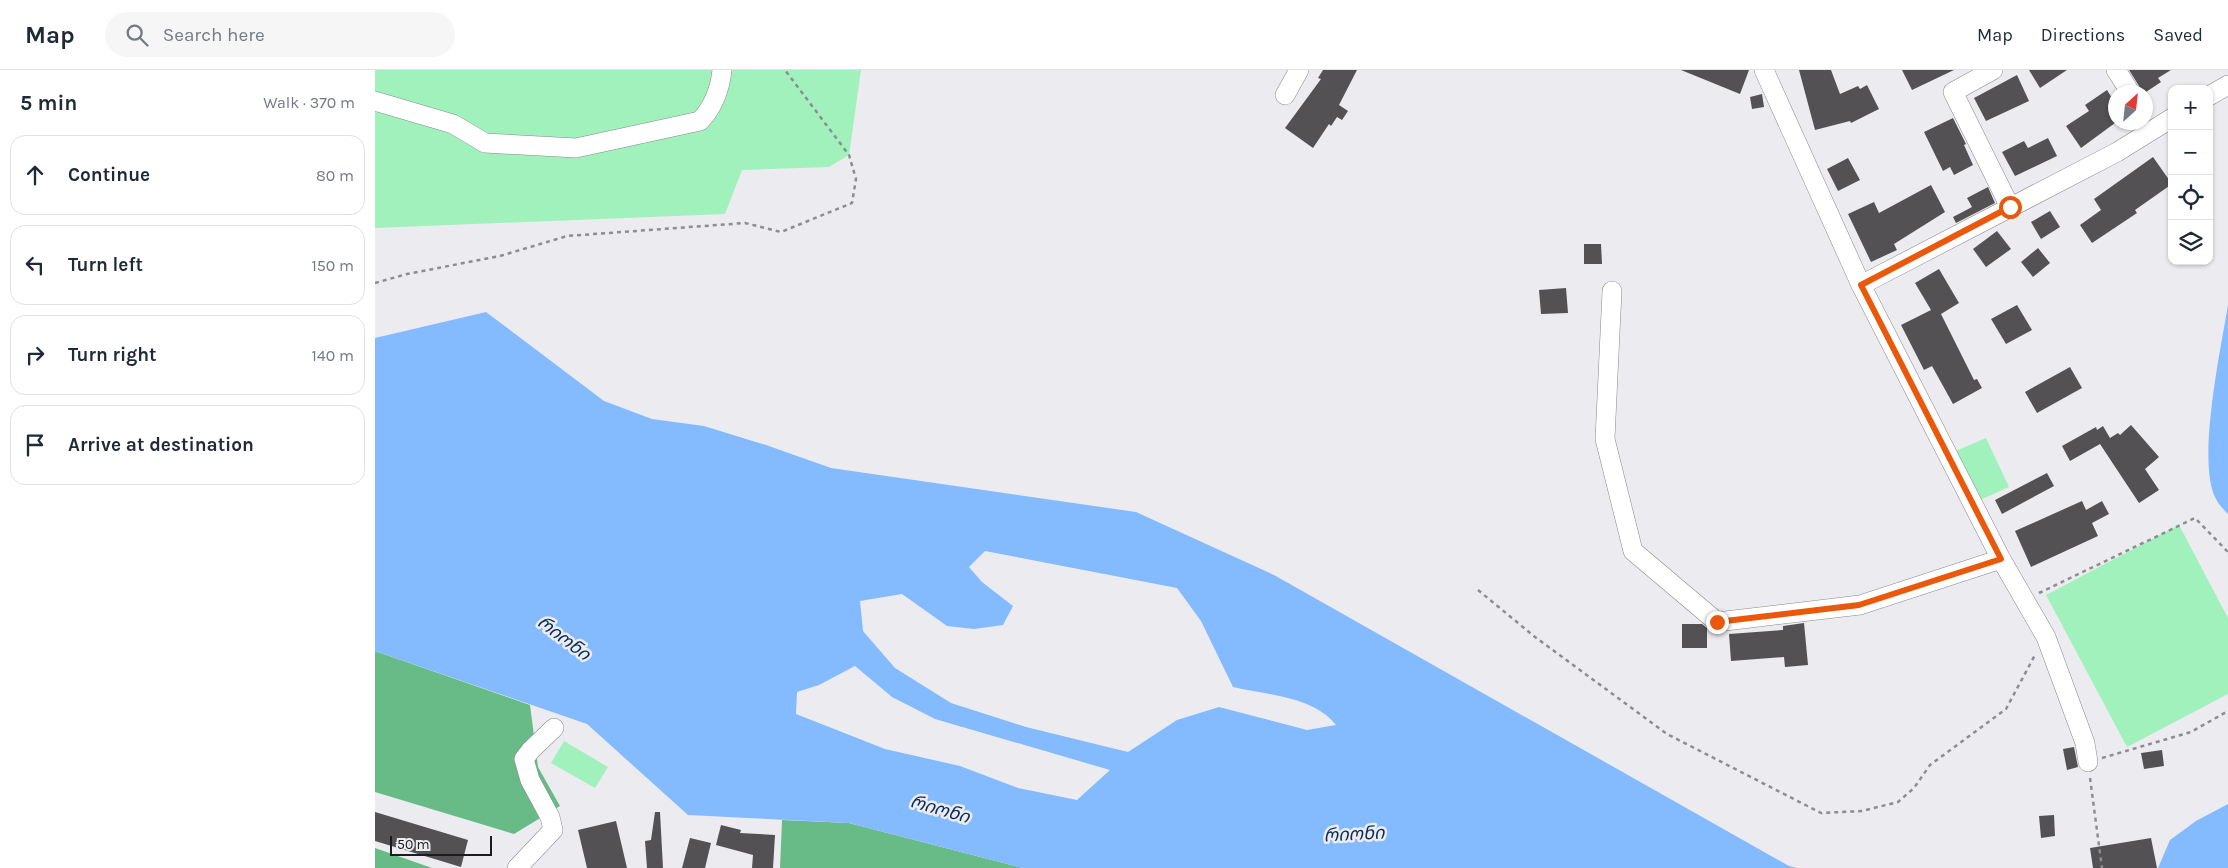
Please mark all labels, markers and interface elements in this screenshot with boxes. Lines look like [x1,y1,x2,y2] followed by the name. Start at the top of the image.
[105,12,455,57] search box
[25,21,75,49] text: Map
[123,21,151,49] icon: search
[163,24,265,46] text: Search here
[1977,24,2013,46] text: Map
[2041,24,2125,46] text: Directions
[2153,24,2203,46] text: Saved
[2108,85,2153,130] north arrow
[2168,85,2213,265] map controls
[2168,85,2213,130] button: +
[20,91,77,115] text: 5 min
[263,93,355,112] text: Walk · 370 m
[2168,130,2213,175] button: −
[21,161,49,189] icon: ahead
[68,164,150,186] text: Continue
[316,166,354,185] text: 80 m
[2168,175,2213,220] button: locate
[1999,196,2022,219] route start
[2168,220,2213,265] button: layers
[21,251,49,279] icon: left
[68,254,143,276] text: Turn left
[311,256,354,275] text: 150 m
[21,341,49,369] icon: right
[68,344,157,366] text: Turn right
[312,346,354,365] text: 140 m
[21,431,49,459] icon: arrive
[68,434,254,456] text: Arrive at destination
[533,611,595,665] water label: რიონი
[1706,611,1729,634] route end
[908,790,973,828] water label: რიონი
[1323,821,1385,847] water label: რიონი
[390,833,493,856] scale bar
[397,836,430,853] text: 50 m

